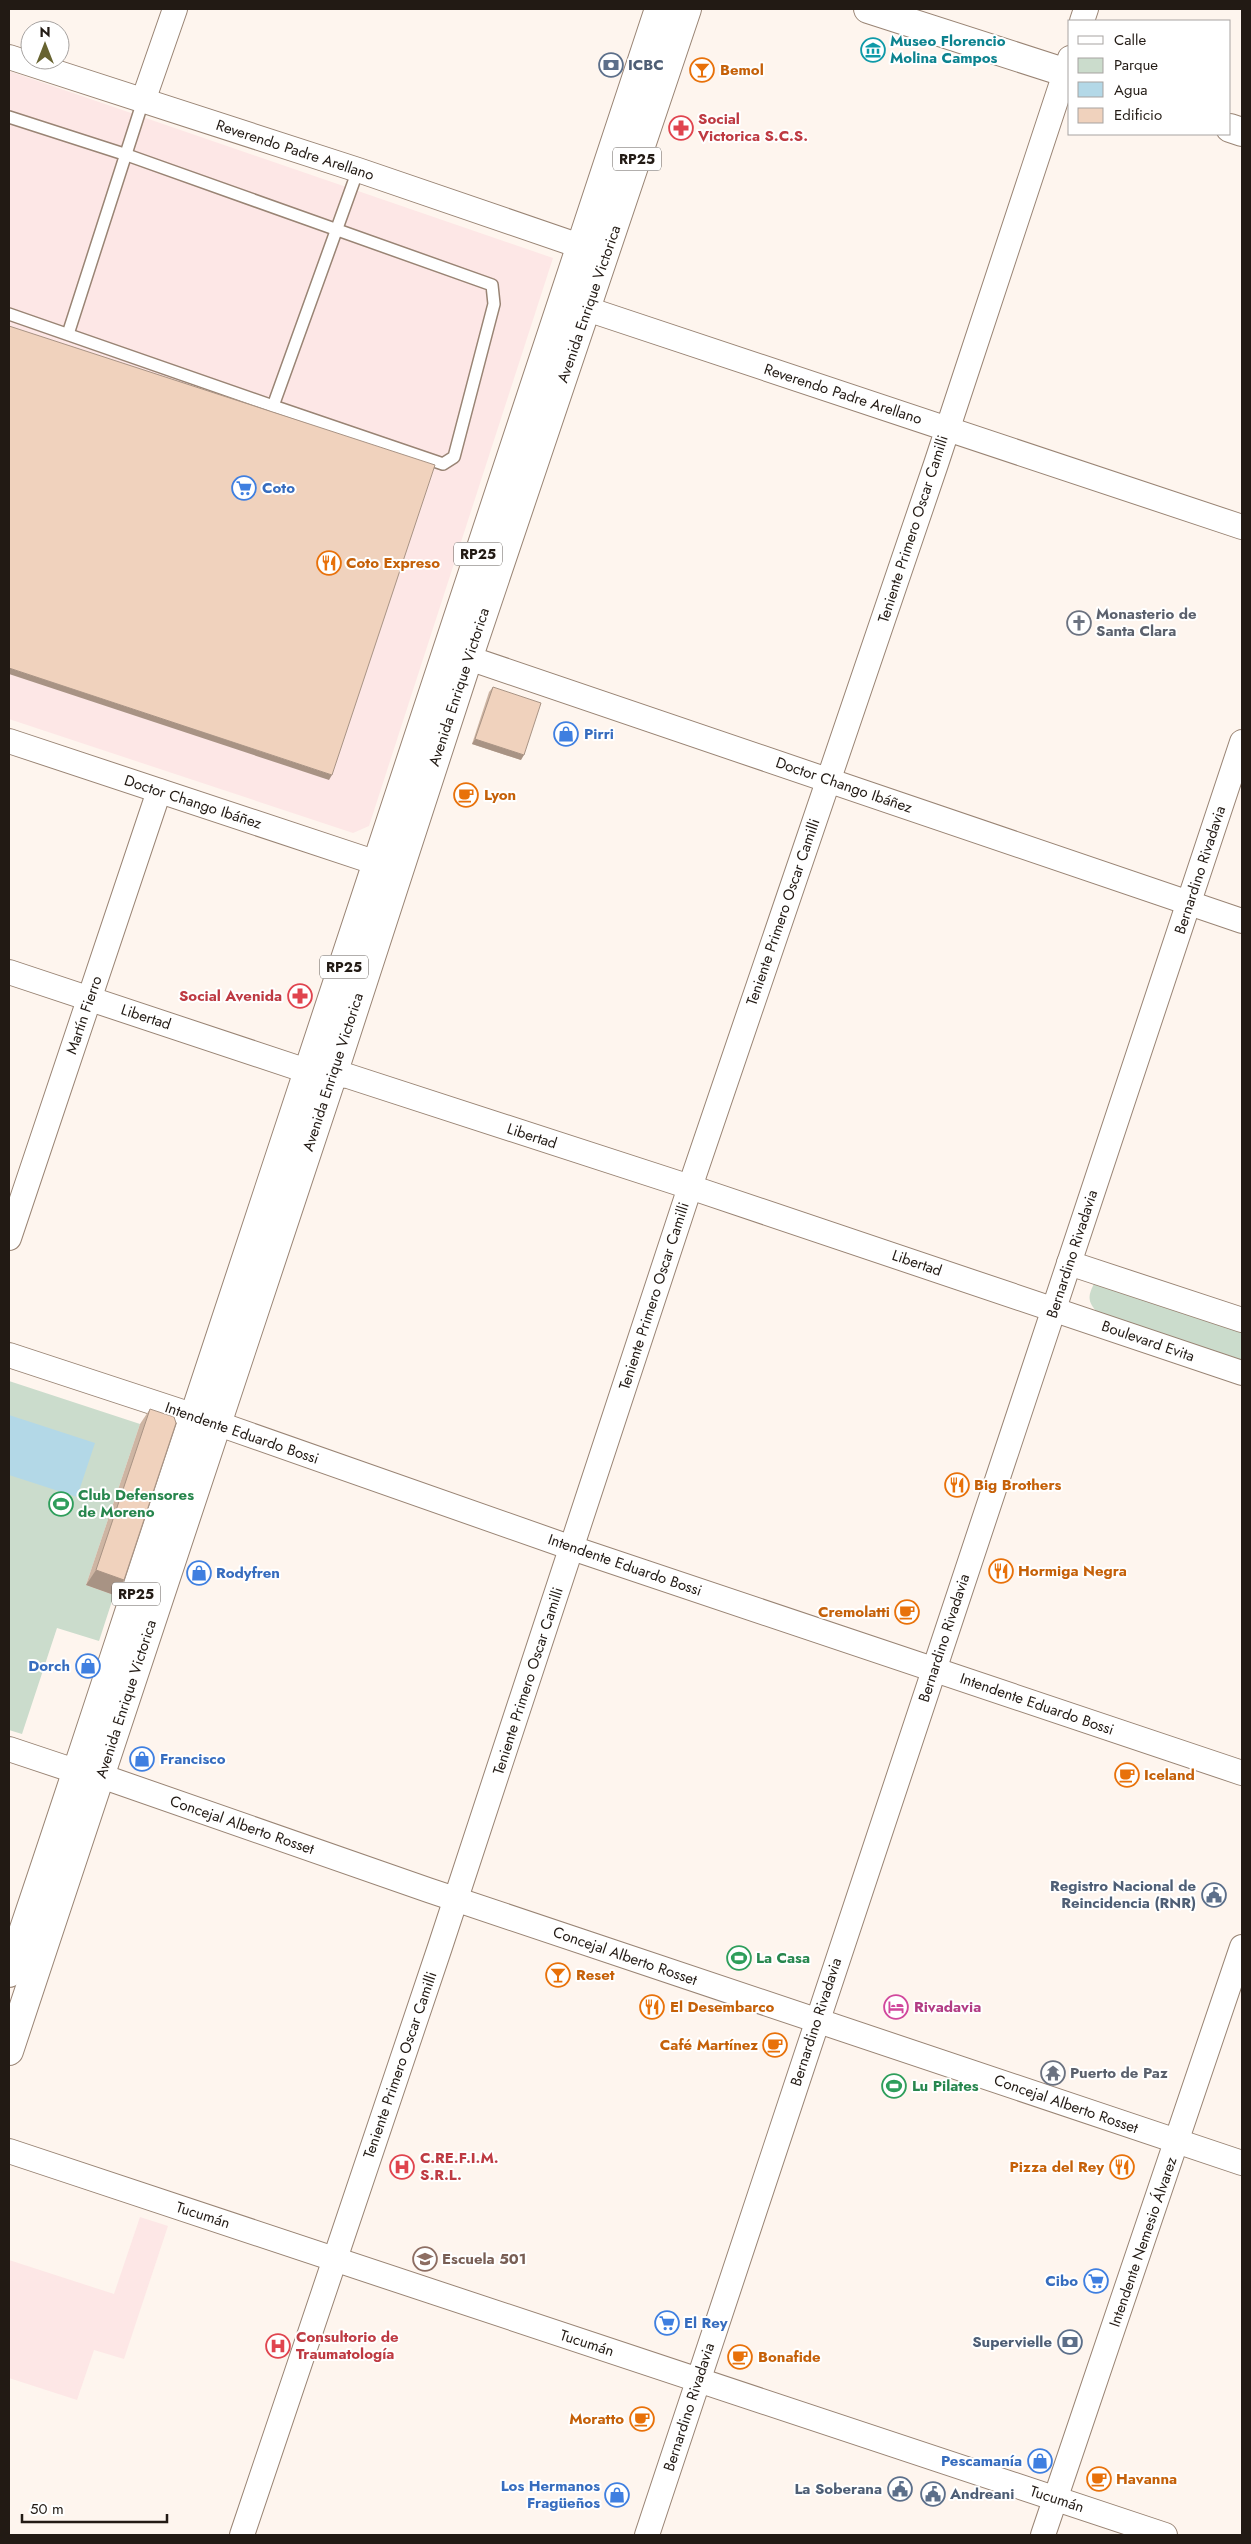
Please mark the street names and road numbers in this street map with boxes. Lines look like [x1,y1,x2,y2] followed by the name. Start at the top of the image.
[213,114,377,186] street label: Reverendo Padre Arellano
[613,148,661,170] road number: RP25
[552,222,626,386] street label: Avenida Enrique Victorica
[761,358,925,430] street label: Reverendo Padre Arellano
[872,432,954,626] street label: Teniente Primero Oscar Camilli
[454,542,502,566] road number: RP25
[423,605,495,769] street label: Avenida Enrique Victorica
[773,751,915,819] street label: Doctor Chango Ibáñez
[121,769,265,835] street label: Doctor Chango Ibáñez
[1169,803,1231,937] street label: Bernardino Rivadavia
[741,816,825,1008] street label: Teniente Primero Oscar Camilli
[320,956,368,979] road number: RP25
[60,973,108,1057] street label: Martín Fierro
[297,990,369,1154] street label: Avenida Enrique Victorica
[118,999,174,1035] street label: Libertad
[504,1118,560,1154] street label: Libertad
[1041,1187,1103,1321] street label: Bernardino Rivadavia
[613,1199,695,1393] street label: Teniente Primero Oscar Camilli
[889,1244,945,1282] street label: Libertad
[1099,1315,1197,1367] street label: Boulevard Evita
[162,1396,322,1470] street label: Intendente Eduardo Bossi
[545,1528,705,1602] street label: Intendente Eduardo Bossi
[913,1571,975,1705] street label: Bernardino Rivadavia
[112,1582,160,1606] road number: RP25
[487,1584,569,1778] street label: Teniente Primero Oscar Camilli
[90,1617,162,1781] street label: Avenida Enrique Victorica
[957,1667,1117,1741] street label: Intendente Eduardo Bossi
[167,1790,317,1860] street label: Concejal Alberto Rosset
[550,1921,700,1991] street label: Concejal Alberto Rosset
[785,1955,847,2089] street label: Bernardino Rivadavia
[358,1969,442,2161] street label: Teniente Primero Oscar Camilli
[991,2069,1141,2139] street label: Concejal Alberto Rosset
[1104,2154,1183,2330] street label: Intendente Nemesio Álvarez
[173,2196,233,2234] street label: Tucumán
[557,2324,617,2362] street label: Tucumán
[658,2340,720,2474] street label: Bernardino Rivadavia
[1027,2480,1087,2518] street label: Tucumán

